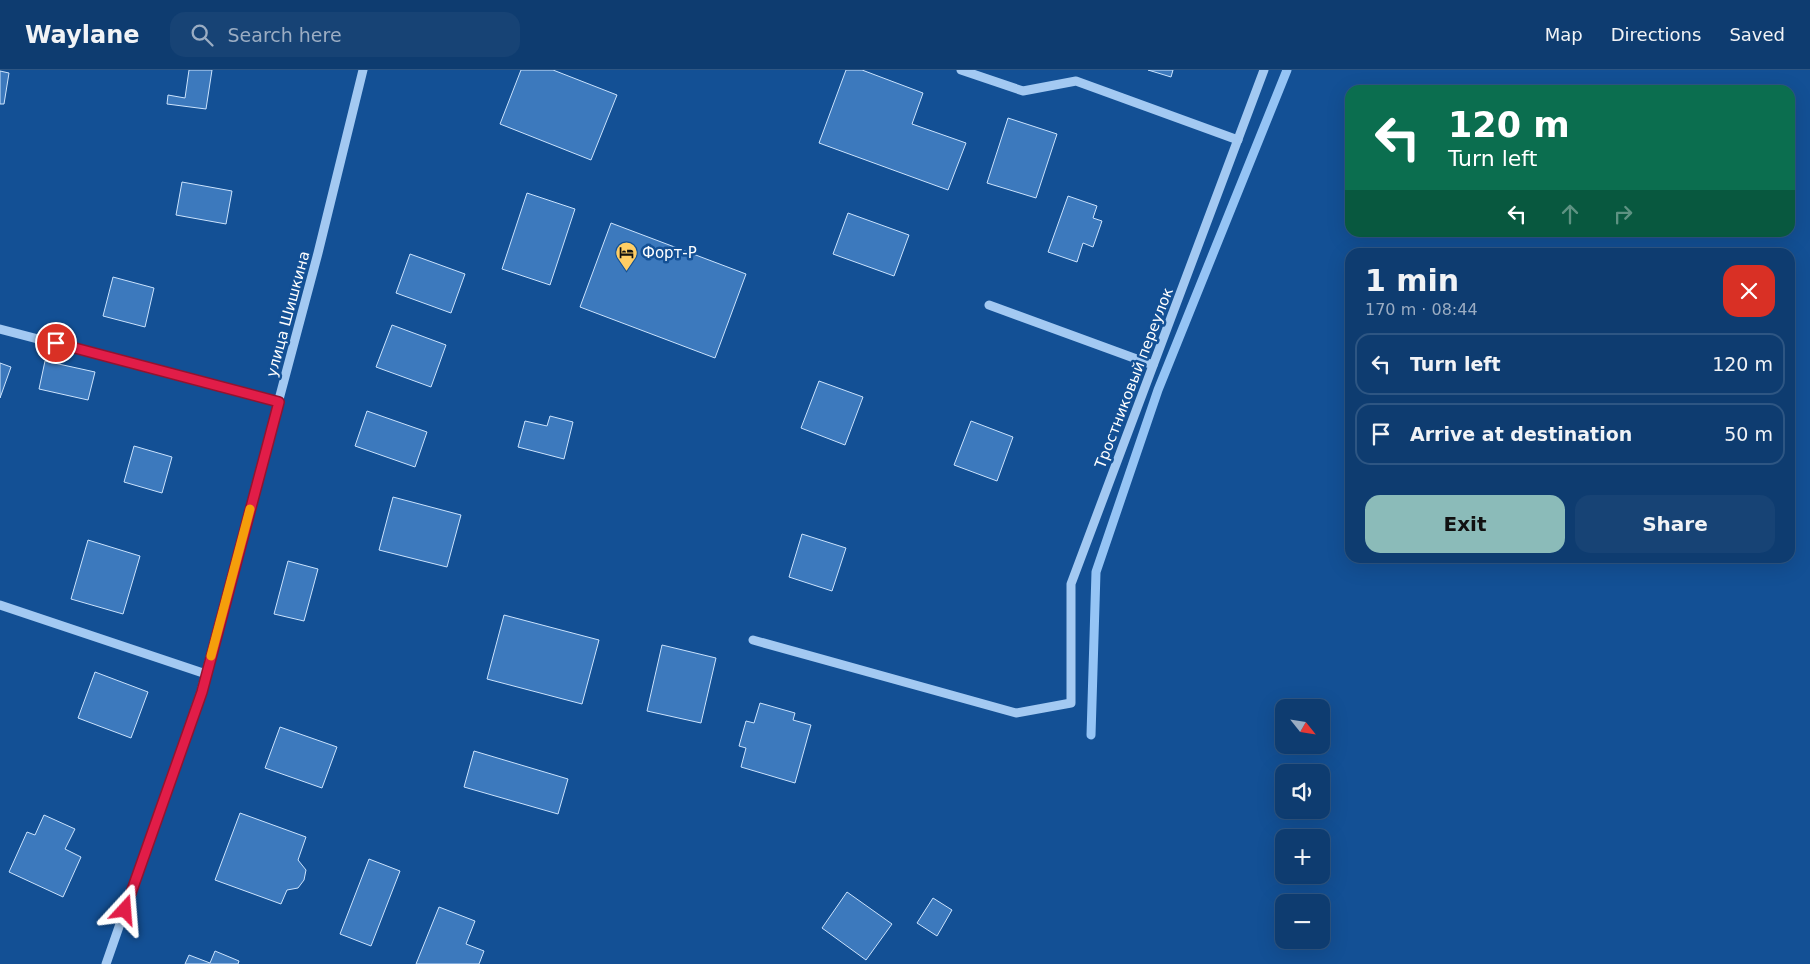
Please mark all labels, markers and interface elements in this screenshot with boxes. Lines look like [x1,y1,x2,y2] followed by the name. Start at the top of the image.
[170,12,520,57] search box
[25,21,140,49] text: Waylane
[188,21,216,49] icon: search
[228,24,342,46] text: Search here
[1545,24,1583,45] text: Map
[1611,24,1701,45] text: Directions
[1729,24,1785,45] text: Saved
[1365,105,1430,170] icon: left
[1448,105,1570,145] text: 120 m
[1448,146,1537,171] text: Turn left
[1503,200,1531,228] icon: left
[1556,200,1584,228] icon: ahead
[1609,200,1637,228] icon: right
[614,241,638,272] hotel icon: Форт-Р
[642,244,697,262] place label: Форт-Р
[263,249,313,379] street label: улица Шишкина
[1365,263,1459,298] text: 1 min
[1723,265,1775,317] button: close
[1091,285,1177,472] street label: Тростниковый переулок
[1365,300,1478,319] text: 170 m · 08:44
[35,322,77,364] pin
[42,329,70,357] icon: arrive
[1367,350,1395,378] icon: left
[1410,353,1501,375] text: Turn left
[1712,353,1773,375] text: 120 m
[1367,420,1395,448] icon: arrive
[1410,423,1632,445] text: Arrive at destination
[1724,423,1773,445] text: 50 m
[1365,495,1565,553] button: Exit
[1575,495,1775,553] button: Share
[1275,699,1330,754] north arrow
[1275,699,1330,949] map controls
[1275,764,1330,819] button: sound
[1275,829,1330,884] button: +
[98,883,150,935] position arrow
[1275,894,1330,949] button: −

